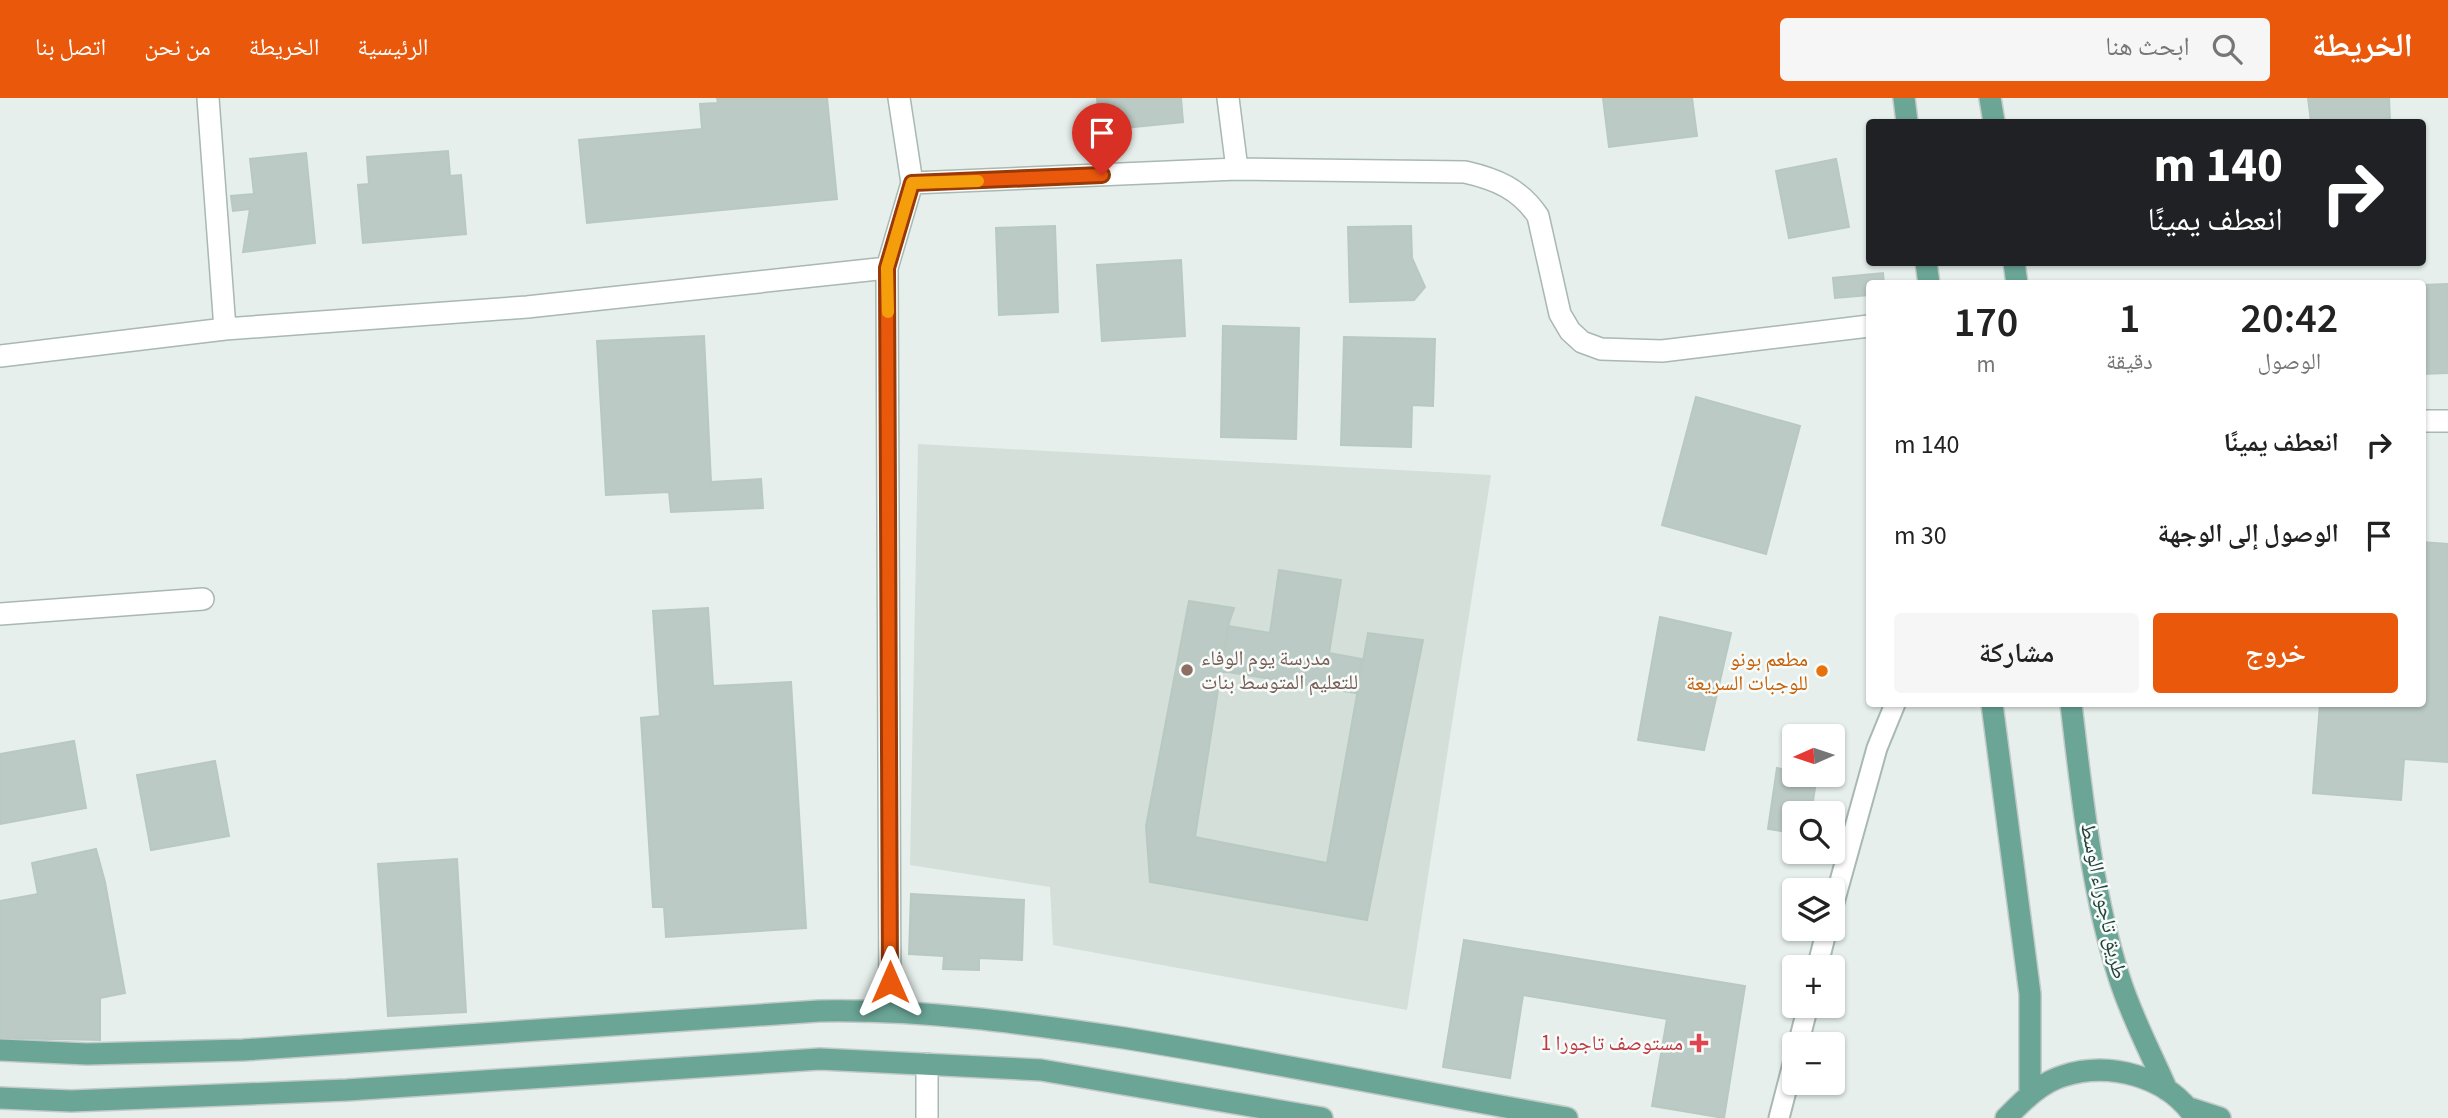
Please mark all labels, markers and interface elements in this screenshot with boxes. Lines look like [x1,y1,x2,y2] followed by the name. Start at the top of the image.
[1780,18,2270,81] search box
[2312,22,2413,69] text: الخريطة
[2105,28,2190,65] text: ابحث هنا
[35,30,106,65] text: اتصل بنا
[144,30,211,65] text: من نحن
[249,30,319,65] text: الخريطة
[357,30,429,65] text: الرئيسية
[2208,30,2246,68] icon: search
[1072,103,1132,175] pin
[1083,114,1121,152] icon: arrive
[2154,131,2283,201] text: 140 m
[2307,147,2398,238] icon: right
[2148,197,2283,243] text: انعطف يمينًا
[2119,289,2140,349] text: 1
[2241,289,2338,349] text: 20:42
[1954,293,2018,353] text: 170
[2106,345,2153,378] text: دقيقة
[2258,345,2321,378] text: الوصول
[1977,348,1996,381] text: m
[2224,424,2339,461] text: انعطف يمينًا
[1894,426,1960,463] text: 140 m
[2360,426,2398,464] icon: right
[2158,515,2339,552] text: الوصول إلى الوجهة
[1894,517,1947,554] text: 30 m
[2360,517,2398,555] icon: arrive
[1894,613,2139,693] button: مشاركة
[2153,613,2398,693] button: خروج
[1201,643,1358,697] place label: مدرسة يوم الوفاء للتعليم المتوسط بنات
[1686,644,1808,698] place label: مطعم بونو للوجبات السريعة
[1179,662,1195,678] marker: مدرسة يوم الوفاء للتعليم المتوسط بنات
[1814,663,1830,679] marker: مطعم بونو للوجبات السريعة
[1782,724,1844,788] north arrow
[1782,724,1845,1095] map controls
[1782,801,1845,864] button: search
[2073,820,2135,982] street label: طريق تاجوراء الوسط
[1782,878,1845,941] button: layers
[853,945,927,1019] position arrow
[1782,955,1845,1018] button: +
[1541,1028,1683,1058] place label: مستوصف تاجورا 1
[1782,1032,1845,1095] button: −
[1689,1033,1709,1053] marker: مستوصف تاجورا 1

